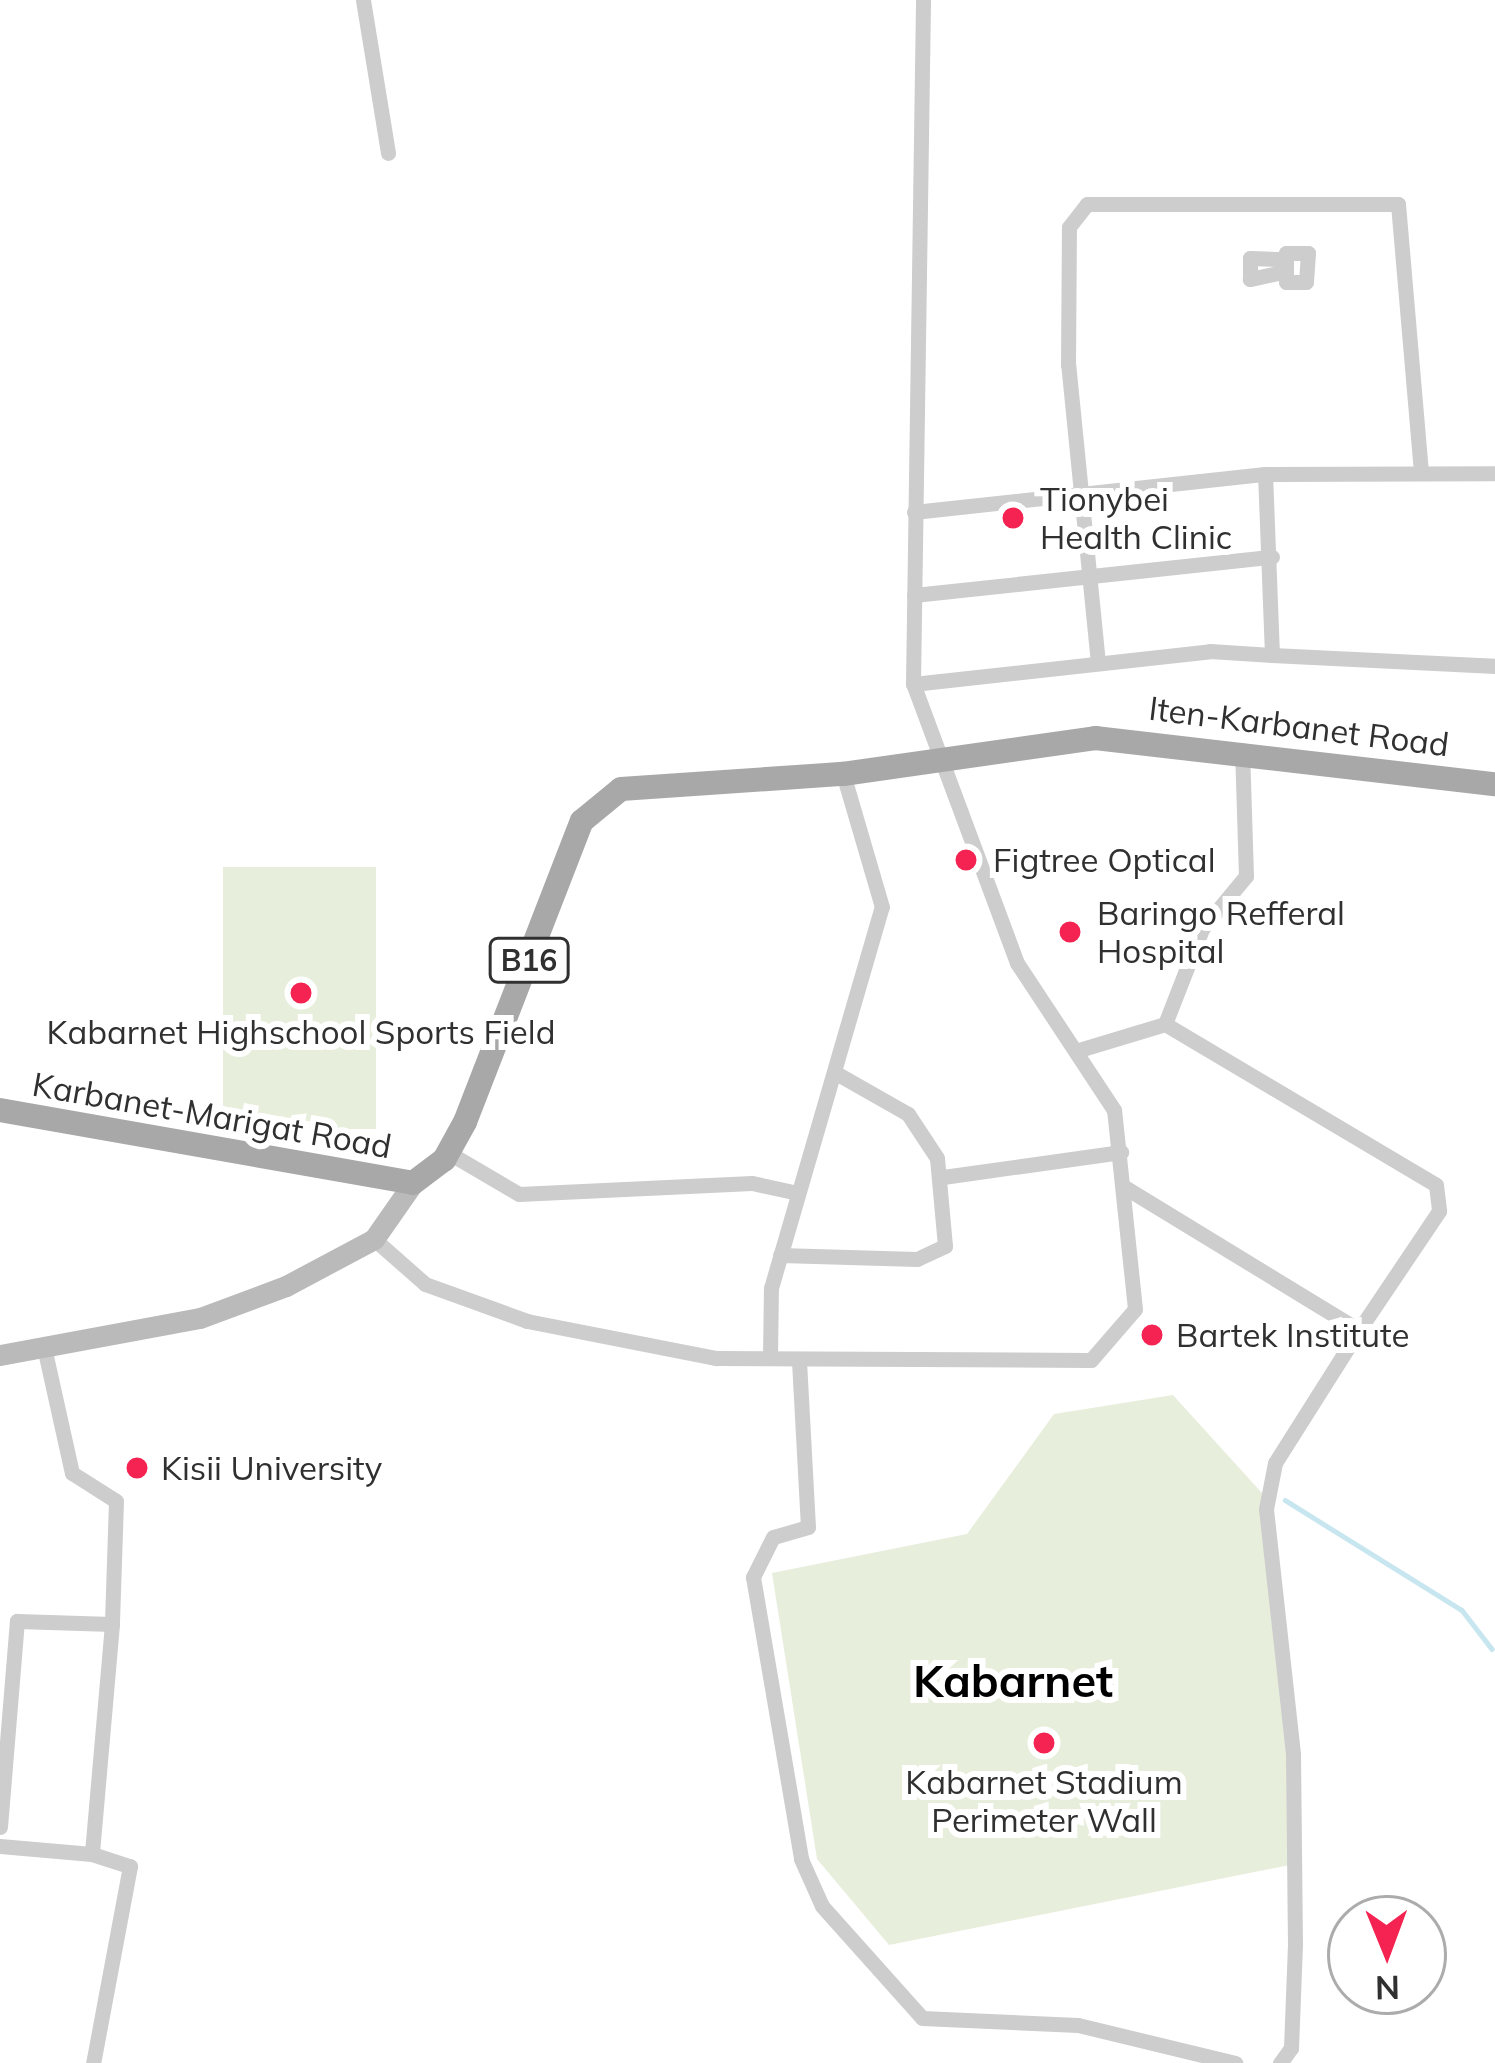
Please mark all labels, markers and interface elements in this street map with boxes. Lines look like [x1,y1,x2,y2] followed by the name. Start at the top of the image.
[1040,479,1232,557] place label: Tionybei Health Clinic
[997,502,1029,534] marker: Tionybei Health Clinic
[1147,688,1451,764] street label: Iten-Karbanet Road
[993,840,1216,880] place label: Figtree Optical
[950,844,982,876] marker: Figtree Optical
[1097,893,1345,971] place label: Baringo Refferal Hospital
[1054,916,1086,948] marker: Baringo Refferal Hospital
[487,936,571,984] road number: B16
[288,980,314,1006] marker: Kabarnet Highschool Sports Field
[47,1012,555,1052] place label: Kabarnet Highschool Sports Field
[30,1064,394,1166] street label: Karbanet-Marigat Road
[1176,1315,1409,1355] place label: Bartek Institute
[1139,1322,1165,1348] marker: Bartek Institute
[161,1448,382,1488] place label: Kisii University
[124,1455,150,1481] marker: Kisii University
[913,1654,1113,1708] district label: Kabarnet
[1031,1730,1057,1756] marker: Kabarnet Stadium Perimeter Wall
[905,1762,1183,1840] place label: Kabarnet Stadium Perimeter Wall
[1327,1895,1447,2015] north arrow
[1375,1968,1400,2009] text: N

